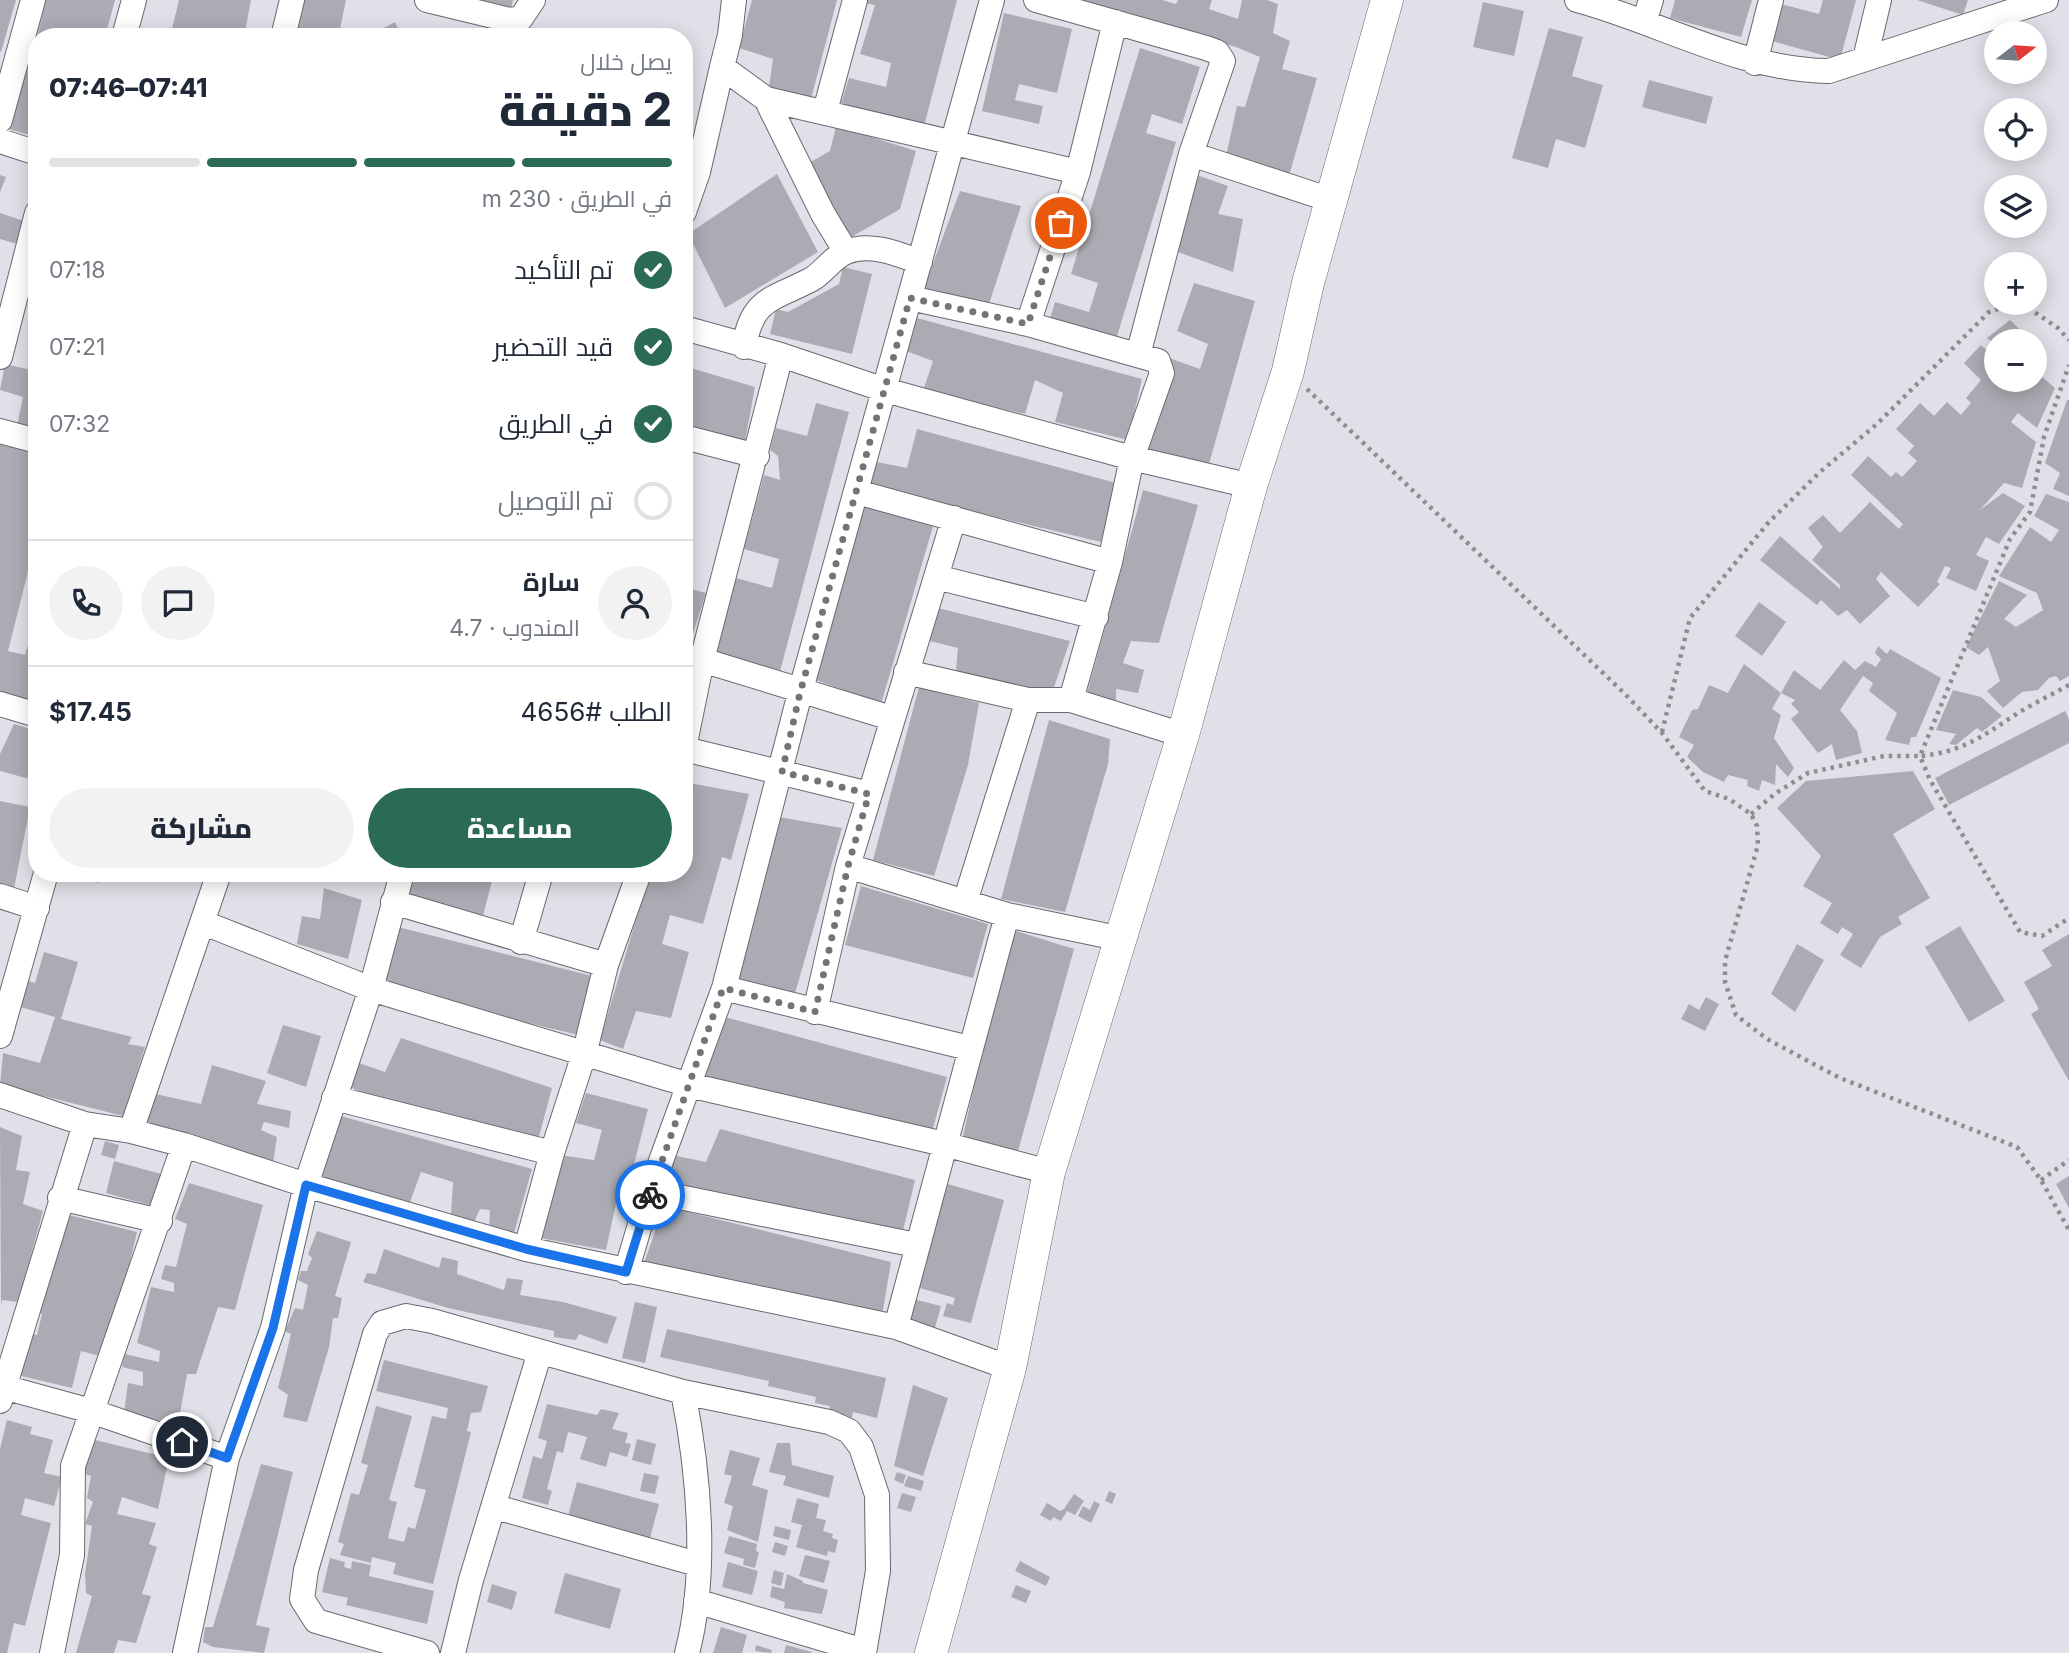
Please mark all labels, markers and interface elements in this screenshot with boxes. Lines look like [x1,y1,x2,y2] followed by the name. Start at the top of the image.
[1984,21,2048,84] north arrow
[1984,21,2047,392] map controls
[580,48,672,76] text: يصل خلال
[49,72,207,103] text: 07:41–07:46
[499,81,672,137] text: 2 دقيقة
[1984,98,2047,161] button: locate
[1984,175,2047,238] button: layers
[482,185,672,213] text: في الطريق · 230 m
[1031,193,1091,253] pin
[1042,204,1080,242] icon: bag
[634,251,672,289] icon: check
[1984,252,2047,315] button: +
[514,254,613,285] text: تم التأكيد
[49,256,106,284] text: 07:18
[634,328,672,366] icon: check
[1984,329,2047,392] button: −
[493,331,613,362] text: قيد التحضير
[49,333,105,361] text: 07:21
[634,405,672,443] icon: check
[498,408,613,439] text: في الطريق
[49,410,110,438] text: 07:32
[498,485,613,516] text: تم التوصيل
[49,566,123,640] button: phone
[141,566,215,640] button: chat
[523,566,580,597] text: سارة
[598,566,672,640] button: person
[449,614,580,642] text: المندوب · 4.7
[49,696,132,727] text: $17.45
[521,696,672,727] text: الطلب #4656
[49,788,354,868] button: مشاركة
[368,788,672,868] button: مساعدة
[615,1160,685,1230] courier
[631,1176,669,1214] icon: bike
[152,1412,212,1472] pin
[163,1423,201,1461] icon: home

